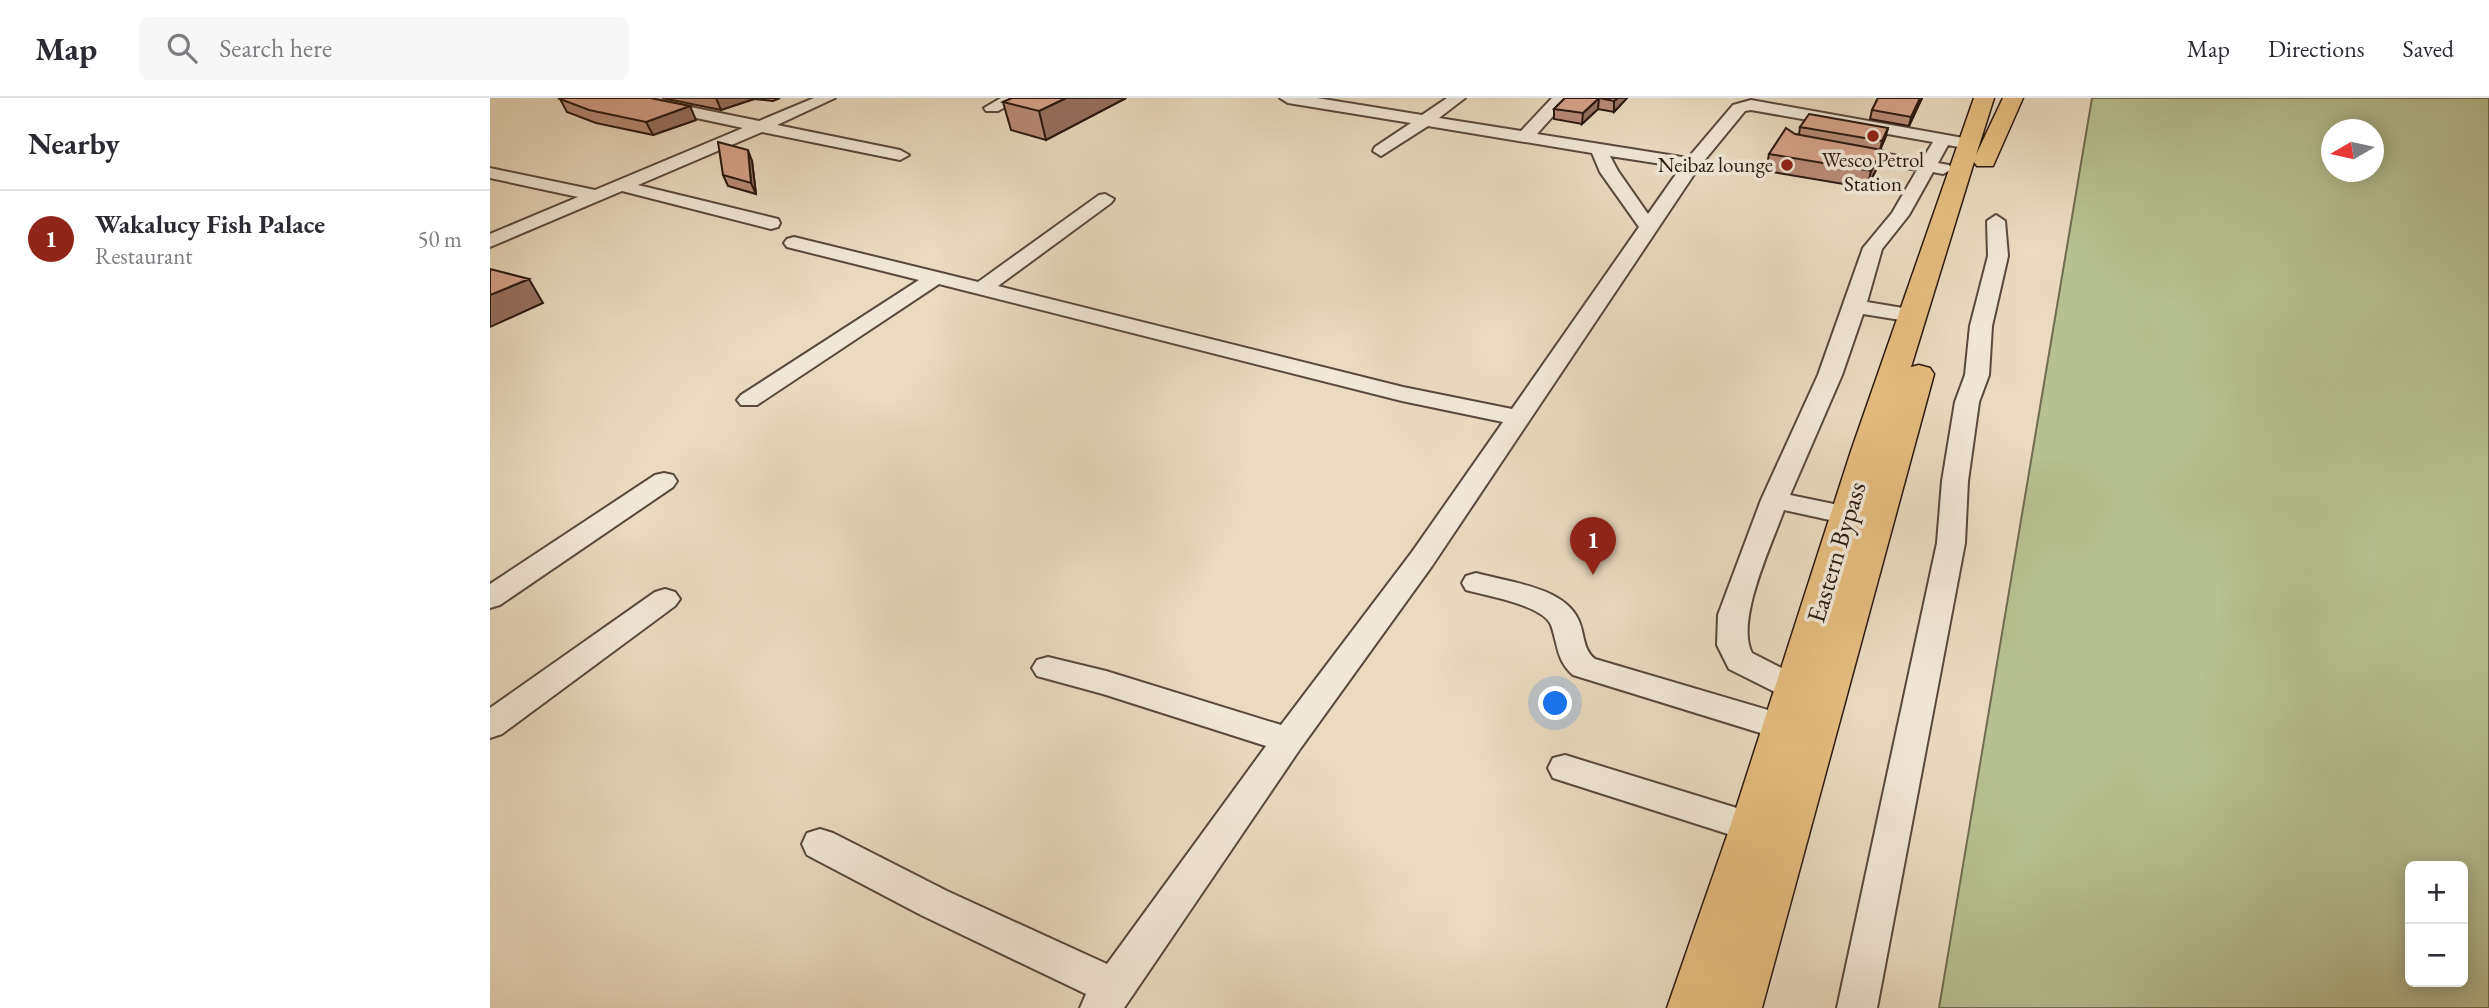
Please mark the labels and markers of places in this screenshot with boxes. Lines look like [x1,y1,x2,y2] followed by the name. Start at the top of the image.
[1865,128,1881,144] marker: Wesco Petrol Station
[1822,146,1924,197] place label: Wesco Petrol Station
[1658,151,1773,178] place label: Neibaz lounge
[1779,157,1795,173] marker: Neibaz lounge
[1570,517,1616,575] pin: 1

